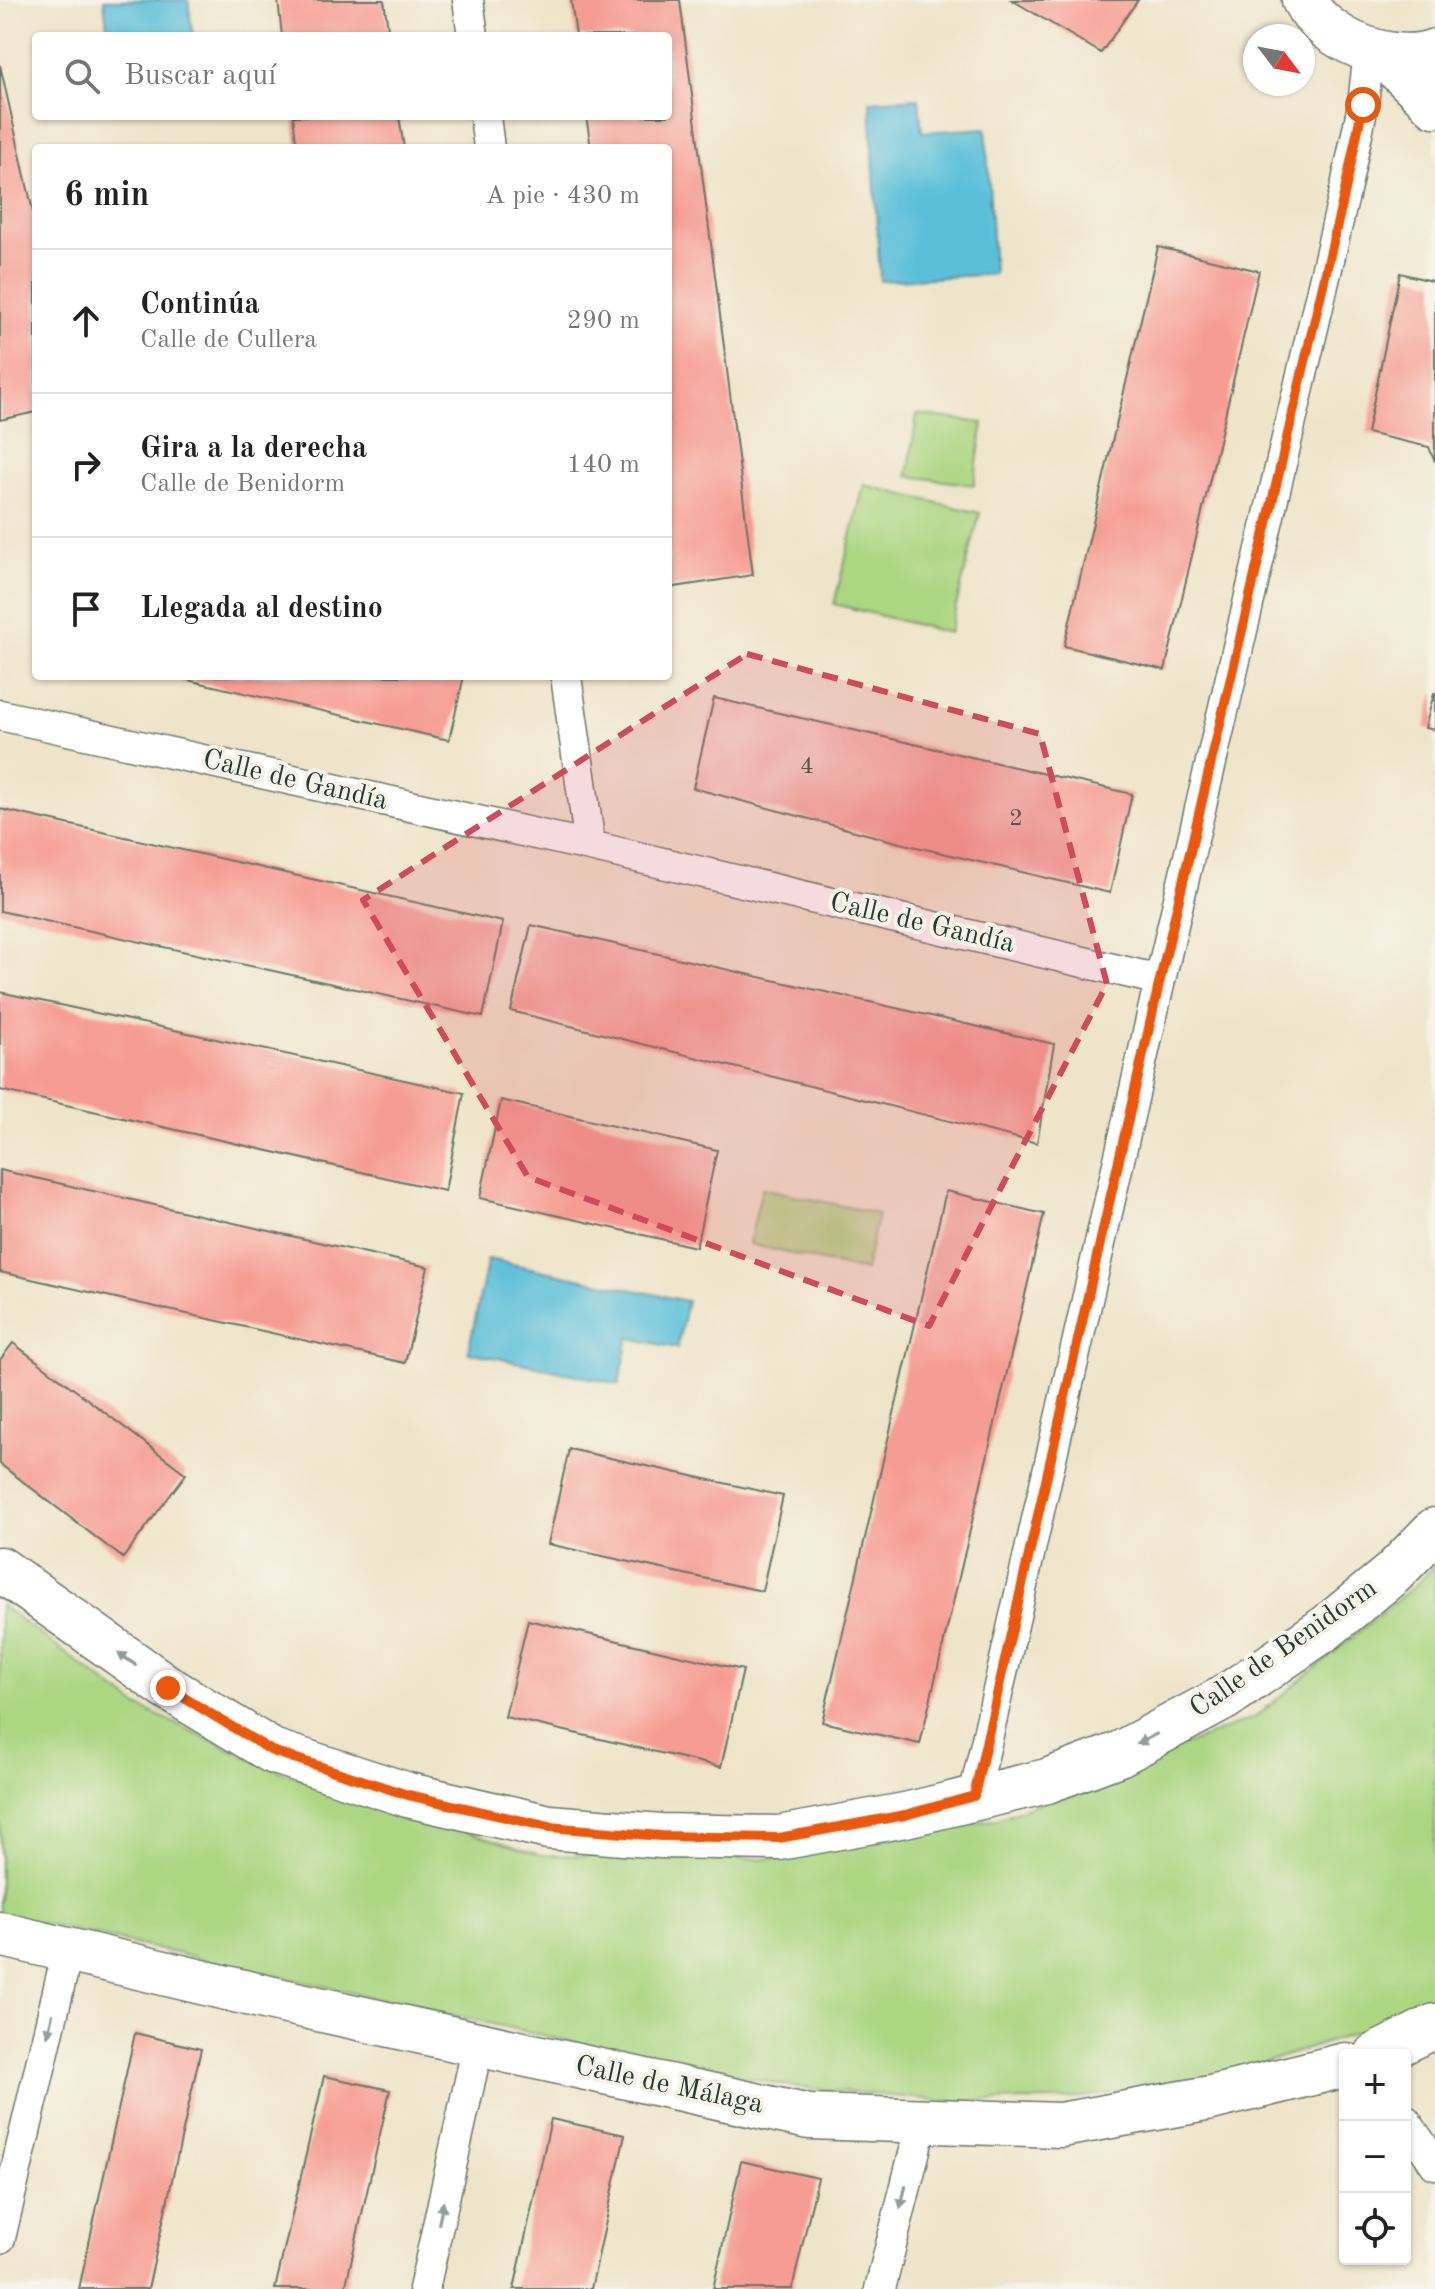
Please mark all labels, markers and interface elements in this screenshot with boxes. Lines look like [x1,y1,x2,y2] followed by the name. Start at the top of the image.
[1243,24,1315,96] north arrow
[32,32,672,120] search box
[60,54,104,98] icon: search
[124,61,276,91] text: Buscar aquí
[1345,87,1381,123] route start
[64,179,149,213] text: 6 min
[485,183,640,209] text: A pie · 430 m
[140,290,260,320] text: Continúa
[64,299,108,343] icon: ahead
[567,308,640,334] text: 290 m
[140,327,317,353] text: Calle de Cullera
[140,434,367,464] text: Gira a la derecha
[64,443,108,487] icon: right
[567,452,640,478] text: 140 m
[140,471,345,497] text: Calle de Benidorm
[64,587,108,631] icon: arrive
[140,594,383,624] text: Llegada al destino
[200,746,390,816] street label: Calle de Gandía
[800,755,814,779] house number: 4
[1009,807,1023,831] house number: 2
[827,889,1017,959] street label: Calle de Gandía
[1186,1574,1382,1724] street label: Calle de Benidorm
[117,1652,138,1667] one-way arrow
[150,1670,186,1706] route end
[1135,1733,1158,1746] one-way arrow
[43,2012,56,2037] one-way arrow
[1339,2049,1411,2265] map controls
[1339,2049,1411,2121] button: +
[572,2052,766,2120] street label: Calle de Málaga
[1339,2121,1411,2193] button: −
[896,2185,908,2210] one-way arrow
[1339,2193,1411,2265] button: locate
[435,2200,448,2225] one-way arrow

